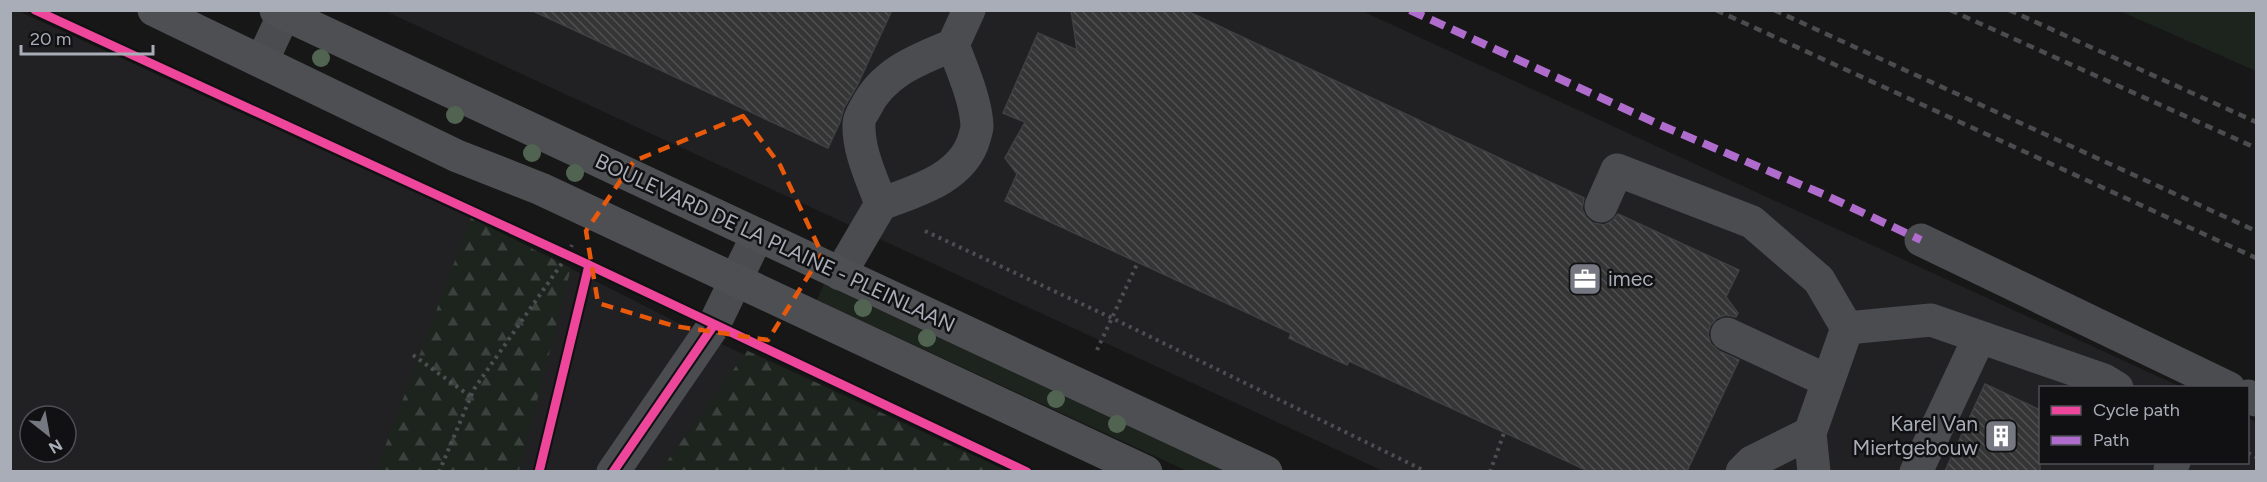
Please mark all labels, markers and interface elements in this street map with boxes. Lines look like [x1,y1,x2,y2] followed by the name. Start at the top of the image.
[21,18,153,56] scale bar
[30,28,71,50] text: 20 m
[591,148,959,337] street label: BOULEVARD DE LA PLAINE - PLEINLAAN
[1567,261,1603,297] office icon: imec
[1608,266,1654,291] place label: imec
[2039,386,2249,464] legend
[2093,399,2180,421] text: Cycle path
[18,404,78,464] north arrow
[1852,411,1979,460] place label: Karel Van Miertgebouw
[1983,418,2019,454] building icon: Karel Van Miertgebouw
[2093,429,2129,451] text: Path
[45,435,66,458] text: N

